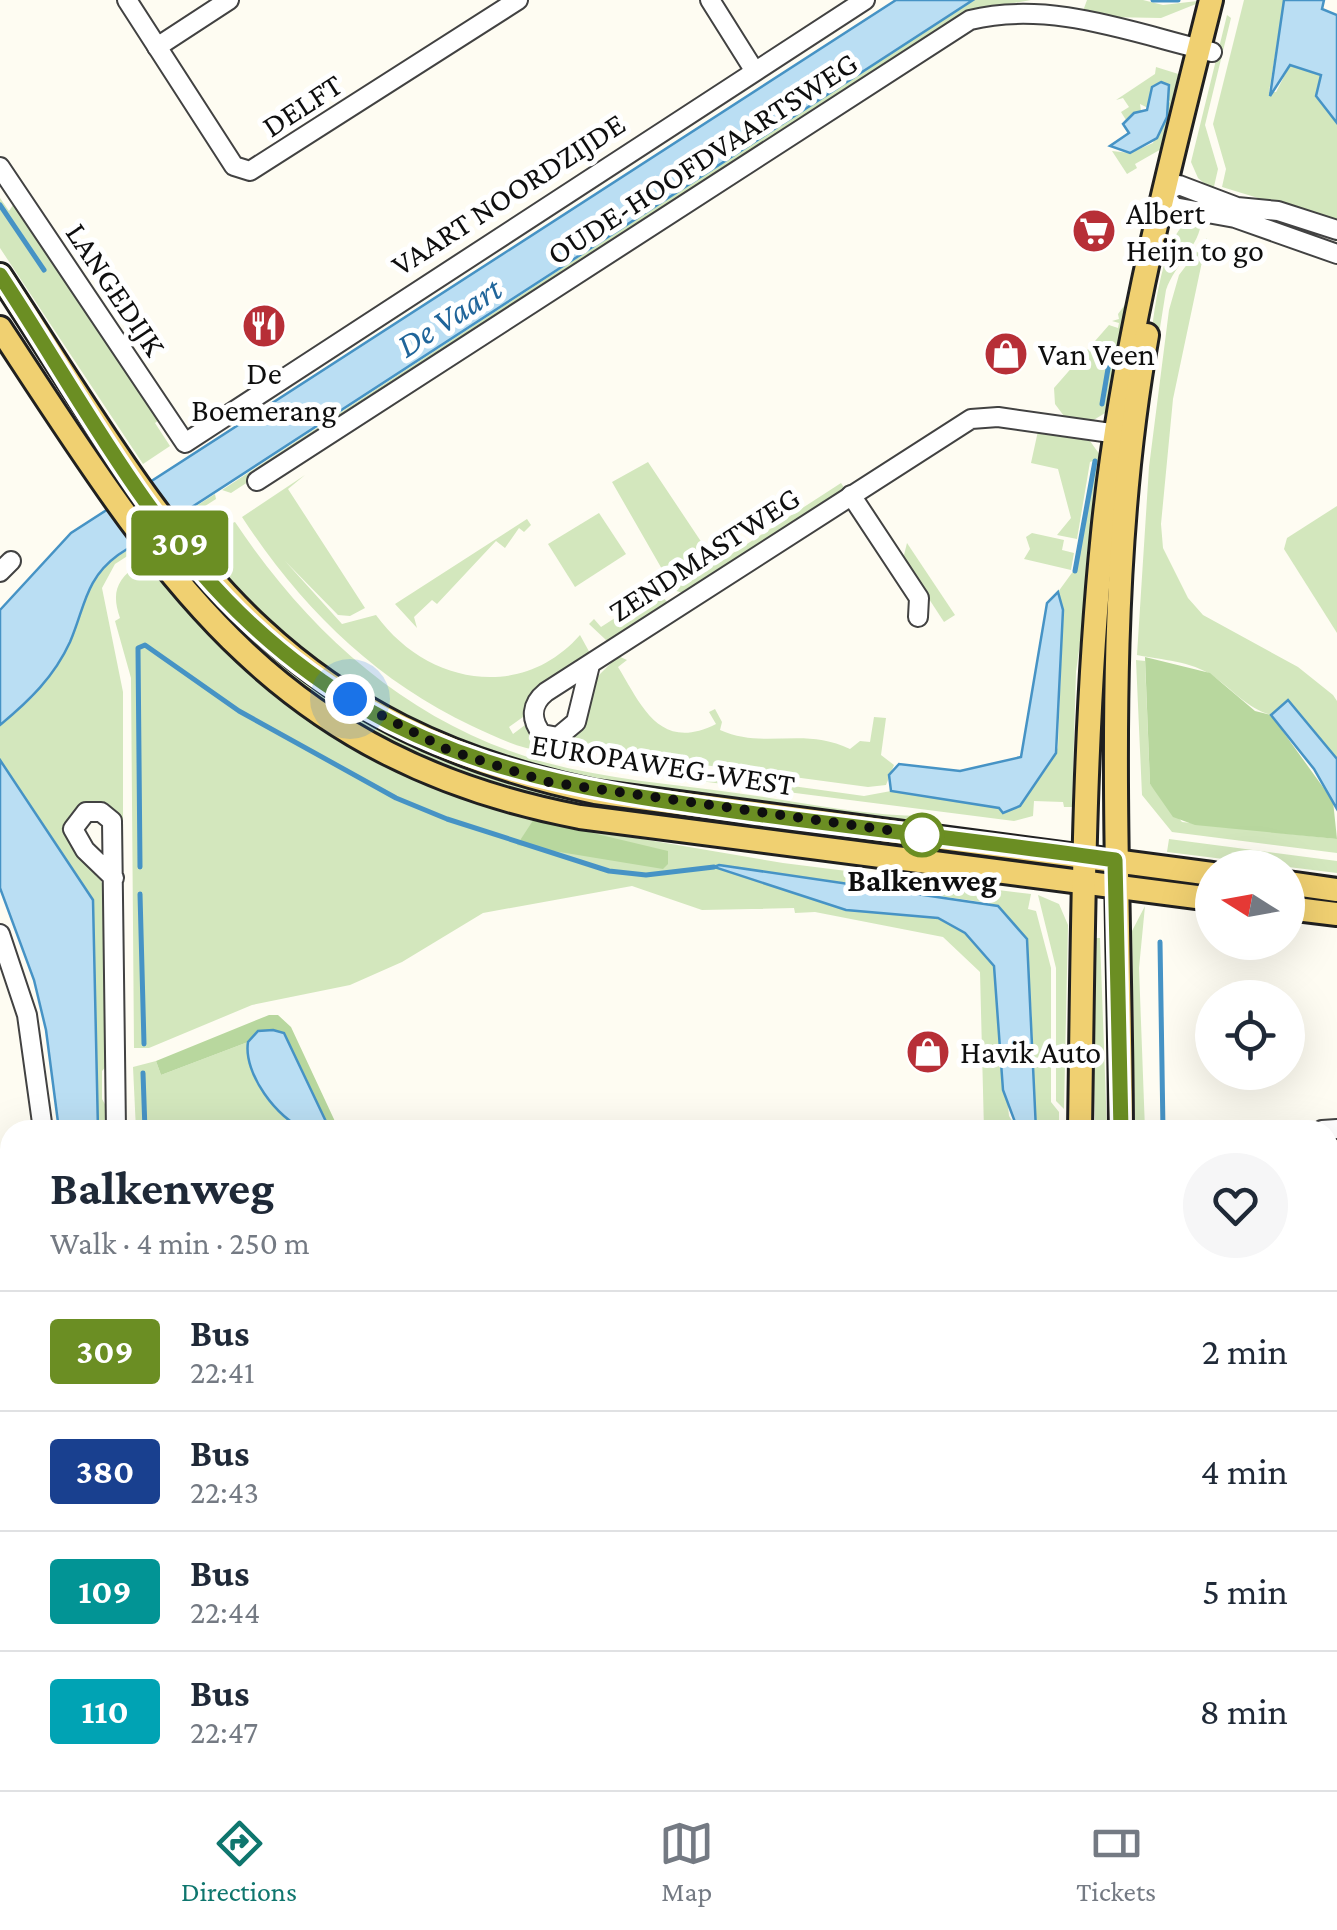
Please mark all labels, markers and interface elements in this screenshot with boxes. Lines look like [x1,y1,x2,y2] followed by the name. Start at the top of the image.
[540,44,864,272] street label: OUDE-HOOFDVAARTSWEG
[255,66,349,144] street label: DELFT
[384,105,632,283] street label: VAART NOORDZIJDE
[1126,195,1264,268] place label: Albert Heijn to go
[1071,208,1117,254] supermarket icon: Albert Heijn to go
[59,216,174,363] street label: LANGEDIJK
[389,268,509,365] water label: De Vaart
[241,303,287,349] restaurant icon: De Boemerang
[983,331,1029,377] shop icon: Van Veen
[1038,336,1155,372] place label: Van Veen
[191,355,337,428] place label: De Boemerang
[602,479,806,629] street label: ZENDMASTWEG
[122,510,238,576] line badge: 309
[151,524,209,563] text: 309
[325,674,375,724] your location
[529,725,797,803] street label: EUROPAWEG-WEST
[901,814,943,856] marker: Balkenweg
[1195,850,1305,960] north arrow
[1195,850,1305,1090] map controls
[847,862,997,898] place label: Balkenweg
[1195,980,1305,1090] button: locate
[905,1029,951,1075] shop icon: Havik Auto
[960,1034,1101,1070] place label: Havik Auto
[1183,1153,1288,1258] button: heart
[50,1161,275,1214] text: Balkenweg
[50,1225,310,1261] text: Walk · 4 min · 250 m
[190,1312,249,1354] text: Bus
[1202,1330,1288,1372] text: 2 min
[76,1332,134,1371] text: 309
[190,1354,255,1390] text: 22:41
[190,1432,249,1474] text: Bus
[1201,1450,1288,1492] text: 4 min
[76,1452,134,1491] text: 380
[190,1474,259,1510] text: 22:43
[190,1552,249,1594] text: Bus
[1202,1570,1288,1612] text: 5 min
[78,1572,132,1611] text: 109
[190,1594,260,1630] text: 22:44
[190,1672,249,1714] text: Bus
[1200,1690,1288,1732] text: 8 min
[81,1692,129,1731] text: 110
[190,1714,258,1750] text: 22:47
[181,1816,297,1907] tab: Directions
[659,1816,714,1907] tab: Map
[1076,1816,1156,1907] tab: Tickets

